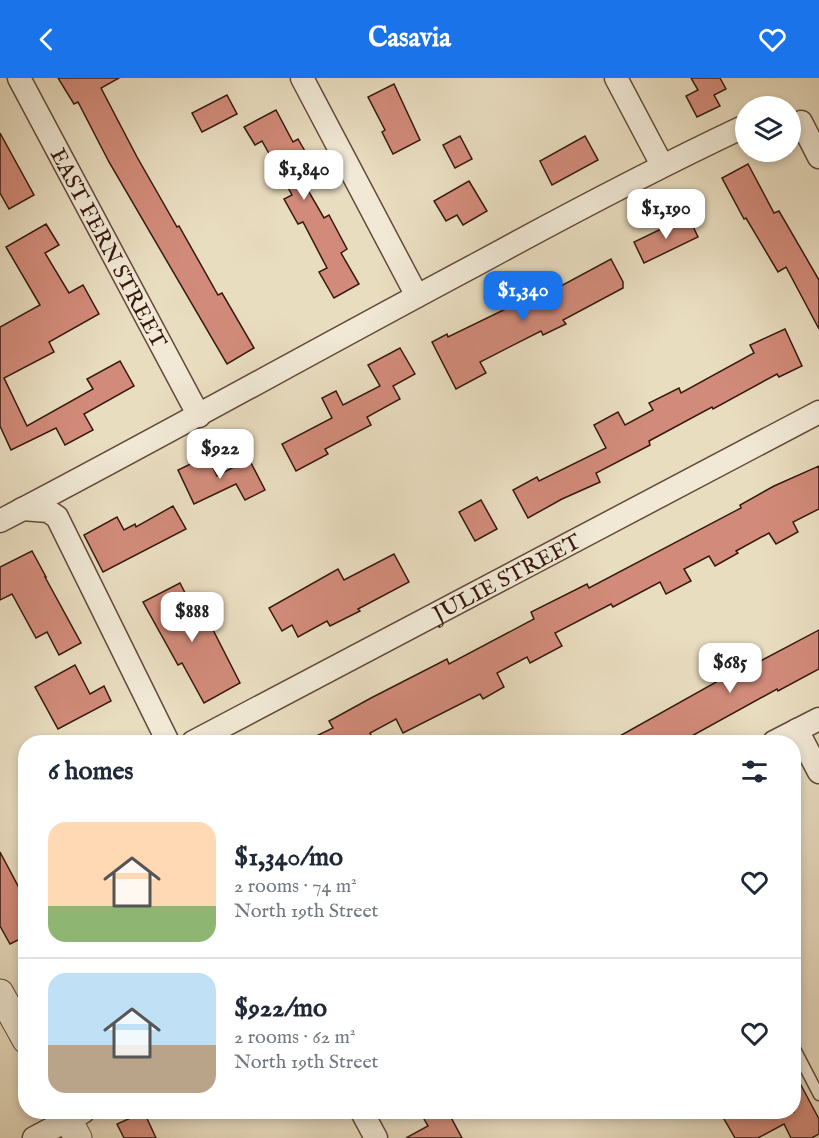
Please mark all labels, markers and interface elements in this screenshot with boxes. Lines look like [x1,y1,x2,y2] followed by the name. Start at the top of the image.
[368,22,451,56] text: Casavia
[30,23,63,56] icon: back
[756,23,789,56] icon: heart
[735,96,801,162] map controls
[735,96,801,162] button: layers
[43,144,172,353] street label: EAST FERN STREET
[255,150,353,201] pin: $1,840
[278,157,330,182] text: $1,840
[617,189,715,240] pin: $1,190
[641,196,691,221] text: $1,190
[474,271,572,322] pin: $1,340
[498,278,548,303] text: $1,340
[184,429,256,480] pin: $922
[201,436,239,461] text: $922
[426,528,586,631] street label: JULIE STREET
[156,592,228,643] pin: $888
[175,599,209,624] text: $888
[694,643,766,694] pin: $685
[713,650,747,675] text: $685
[48,755,133,788] text: 6 homes
[738,755,771,788] icon: filters
[234,841,343,874] text: $1,340/mo
[96,846,168,918] icon: home
[738,866,771,899] icon: heart
[234,874,357,899] text: 2 rooms · 74 m²
[234,899,378,924] text: North 19th Street
[234,992,327,1025] text: $922/mo
[96,997,168,1069] icon: home
[738,1017,771,1050] icon: heart
[234,1025,356,1050] text: 2 rooms · 62 m²
[234,1050,378,1075] text: North 19th Street

